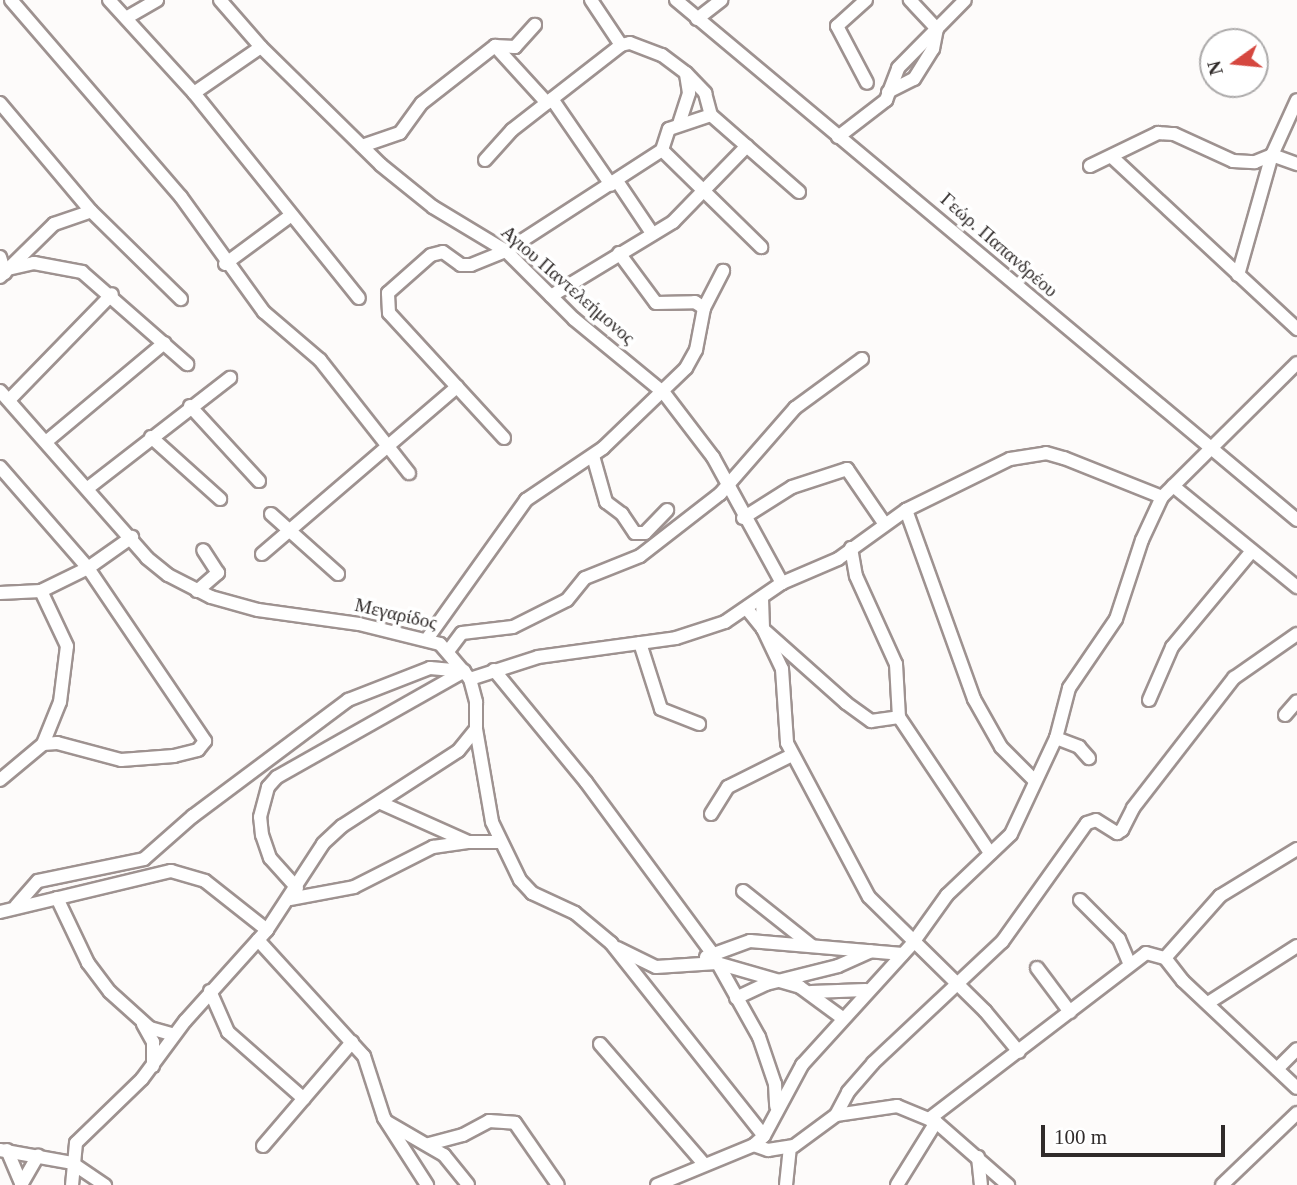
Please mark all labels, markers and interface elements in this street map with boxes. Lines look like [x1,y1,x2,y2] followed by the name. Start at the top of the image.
[1199,28,1269,98] north arrow
[1203,59,1227,77] text: N
[936,188,1062,302] street label: Γεώρ. Παπανδρέου
[496,221,640,349] street label: Αγιου Παντελεήμονος
[353,593,439,635] street label: Μεγαρίδος
[1045,1112,1229,1156] scale bar
[1054,1125,1107,1149] text: 100 m

